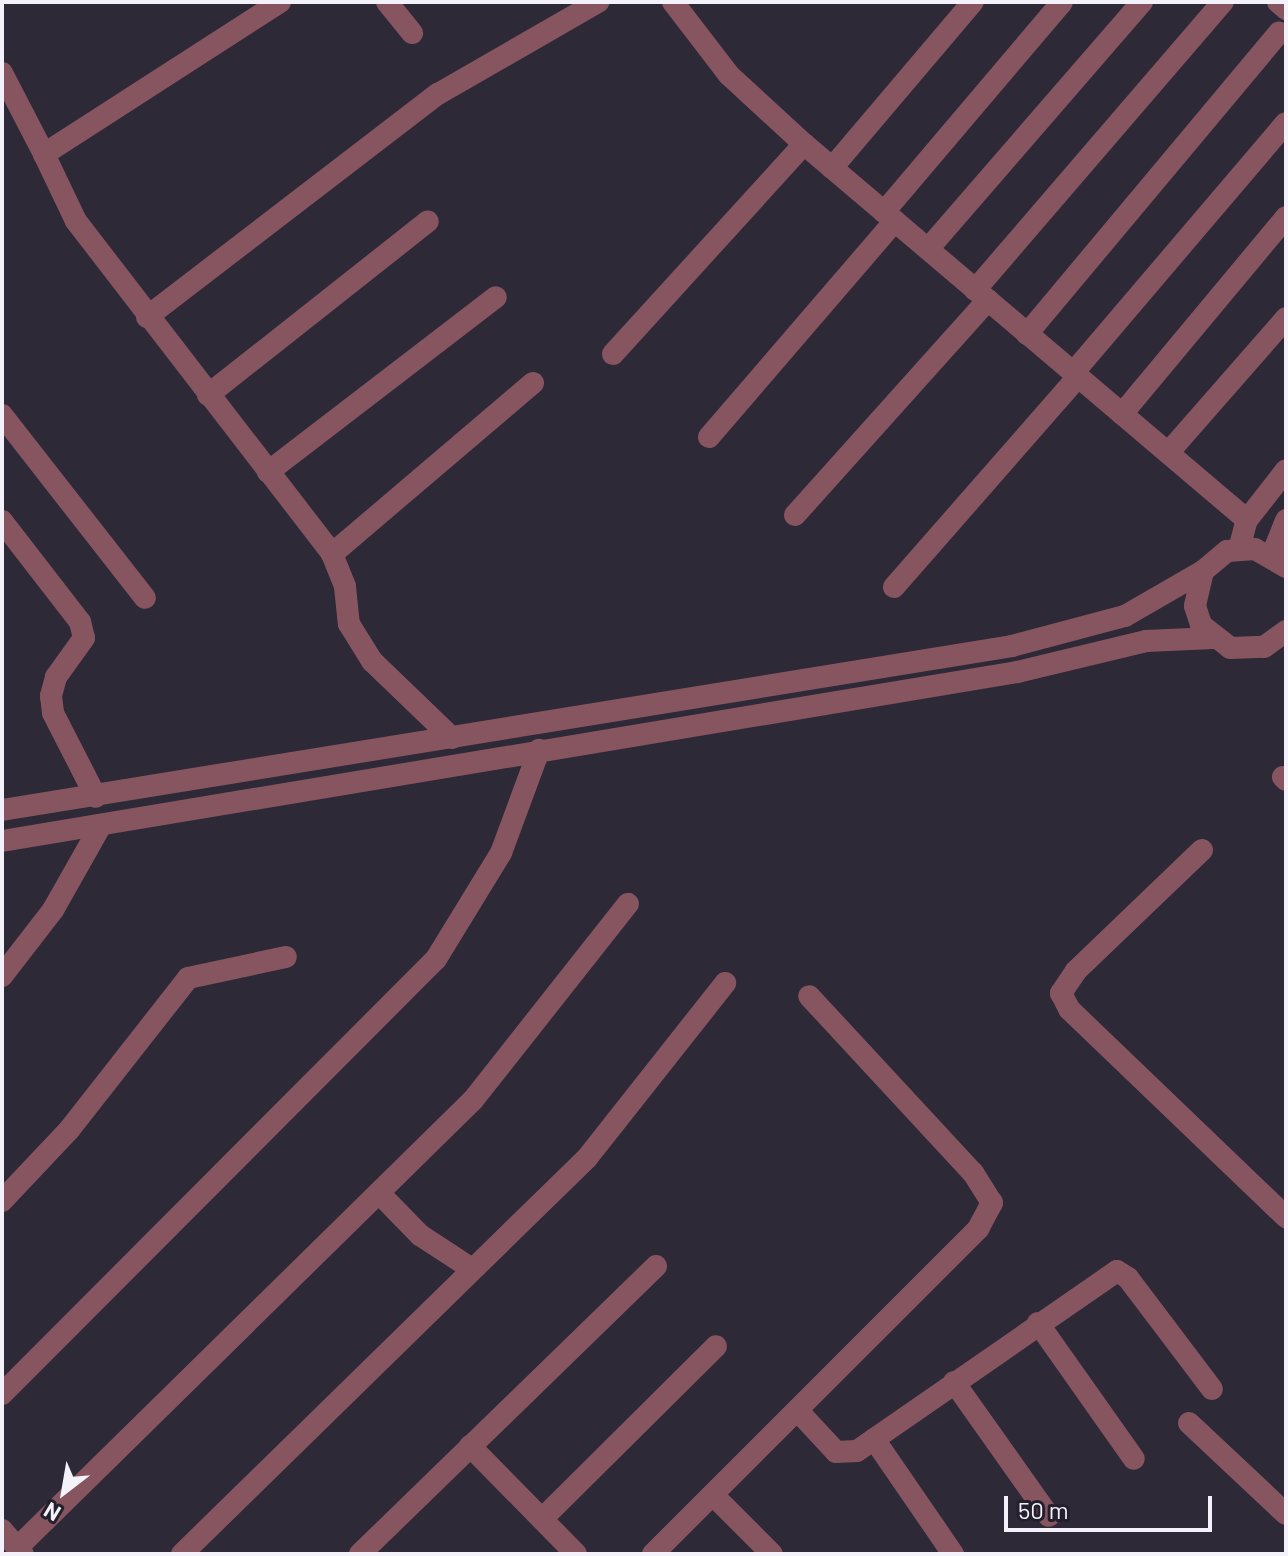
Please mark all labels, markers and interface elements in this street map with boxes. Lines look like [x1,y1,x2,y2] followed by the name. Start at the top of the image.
[24,1452,104,1532] north arrow
[1008,1480,1216,1530] scale bar
[1018,1495,1069,1524] text: 50 m
[39,1498,65,1527] text: N

